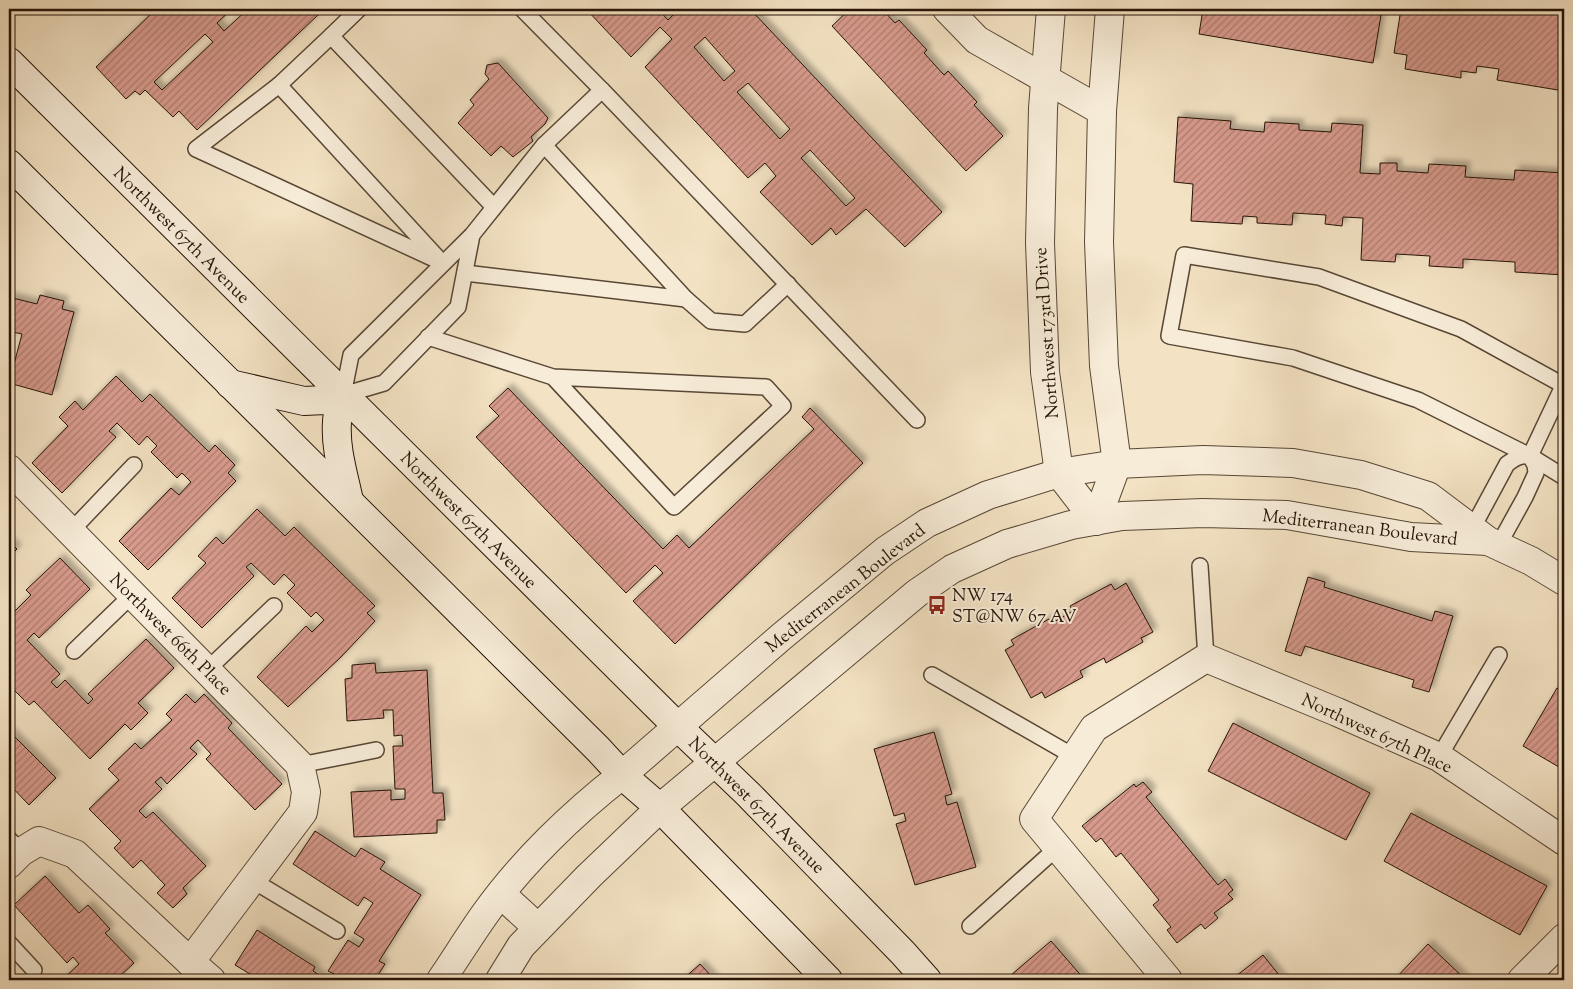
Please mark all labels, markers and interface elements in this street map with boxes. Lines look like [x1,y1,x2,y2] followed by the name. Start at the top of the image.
[106,162,255,311] street label: Northwest 67th Avenue
[1029,246,1067,420] street label: Northwest 173rd Drive
[393,447,542,596] street label: Northwest 67th Avenue
[1261,504,1459,554] street label: Mediterranean Boulevard
[761,519,932,660] street label: Mediterranean Boulevard
[102,568,237,703] street label: Northwest 66th Place
[952,584,1077,631] place label: NW 174 ST@NW 67 AV
[926,594,948,616] bus stop icon: NW 174 ST@NW 67 AV
[1296,688,1456,781] street label: Northwest 67th Place
[681,732,830,881] street label: Northwest 67th Avenue

